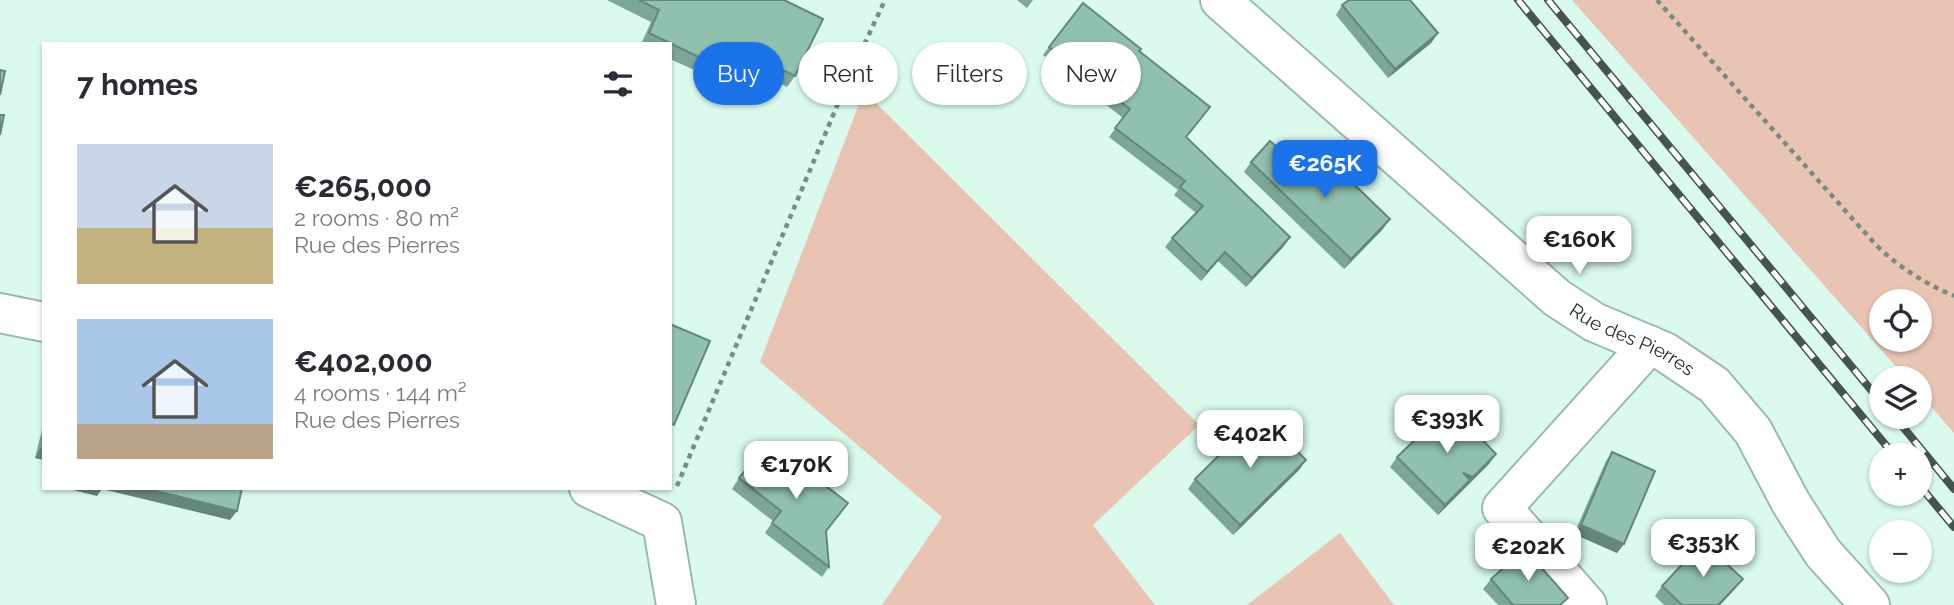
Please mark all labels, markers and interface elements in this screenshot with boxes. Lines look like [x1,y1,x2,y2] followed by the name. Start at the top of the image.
[693,42,784,105] chip: Buy
[798,42,898,105] chip: Rent
[912,42,1027,105] chip: Filters
[1041,42,1141,105] chip: New
[599,65,637,103] icon: filters
[77,67,198,102] text: 7 homes
[1276,140,1374,200] pin: €265K
[1288,149,1362,176] text: €265K
[294,169,432,204] text: €265,000
[133,172,217,256] icon: home
[294,204,459,231] text: 2 rooms · 80 m²
[1530,216,1628,276] pin: €160K
[1542,225,1616,252] text: €160K
[294,231,460,258] text: Rue des Pierres
[1869,289,1932,583] map controls
[1869,289,1932,352] button: locate
[1566,298,1699,380] street label: Rue des Pierres
[294,344,433,379] text: €402,000
[133,347,217,431] icon: home
[1869,366,1932,429] button: layers
[294,379,467,406] text: 4 rooms · 144 m²
[1398,396,1496,455] pin: €393K
[1411,404,1483,431] text: €393K
[294,406,460,433] text: Rue des Pierres
[1201,410,1299,470] pin: €402K
[1213,419,1287,446] text: €402K
[747,442,845,501] pin: €170K
[1869,443,1932,506] button: +
[760,450,832,477] text: €170K
[1654,520,1752,579] pin: €353K
[1869,520,1932,583] button: −
[1479,524,1577,583] pin: €202K
[1667,528,1739,555] text: €353K
[1491,532,1565,559] text: €202K

